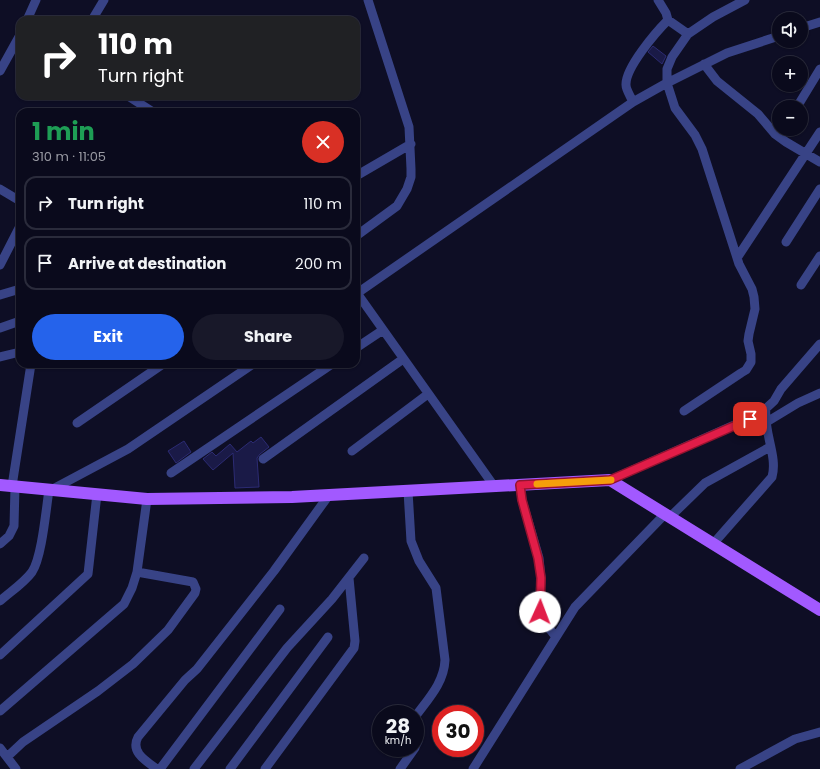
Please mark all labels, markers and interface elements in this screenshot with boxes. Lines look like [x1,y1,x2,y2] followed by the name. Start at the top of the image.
[772,12,808,136] map controls
[772,12,808,48] button: sound
[98,25,173,64] text: 110 m
[32,32,84,84] icon: right
[772,56,808,92] button: +
[98,63,184,88] text: Turn right
[772,100,808,136] button: −
[32,115,95,148] text: 1 min
[302,121,344,163] button: close
[32,147,106,166] text: 310 m · 11:05
[34,192,56,214] icon: right
[68,193,144,214] text: Turn right
[304,193,342,214] text: 110 m
[34,252,56,274] icon: arrive
[68,253,226,274] text: Arrive at destination
[295,253,342,274] text: 200 m
[32,314,184,360] button: Exit
[192,314,344,360] button: Share
[733,402,767,436] pin
[739,408,761,430] icon: arrive
[519,591,561,633] position arrow
[432,705,484,757] speed limit sign: 30
[386,712,410,740] text: 28
[385,733,411,748] text: km/h

